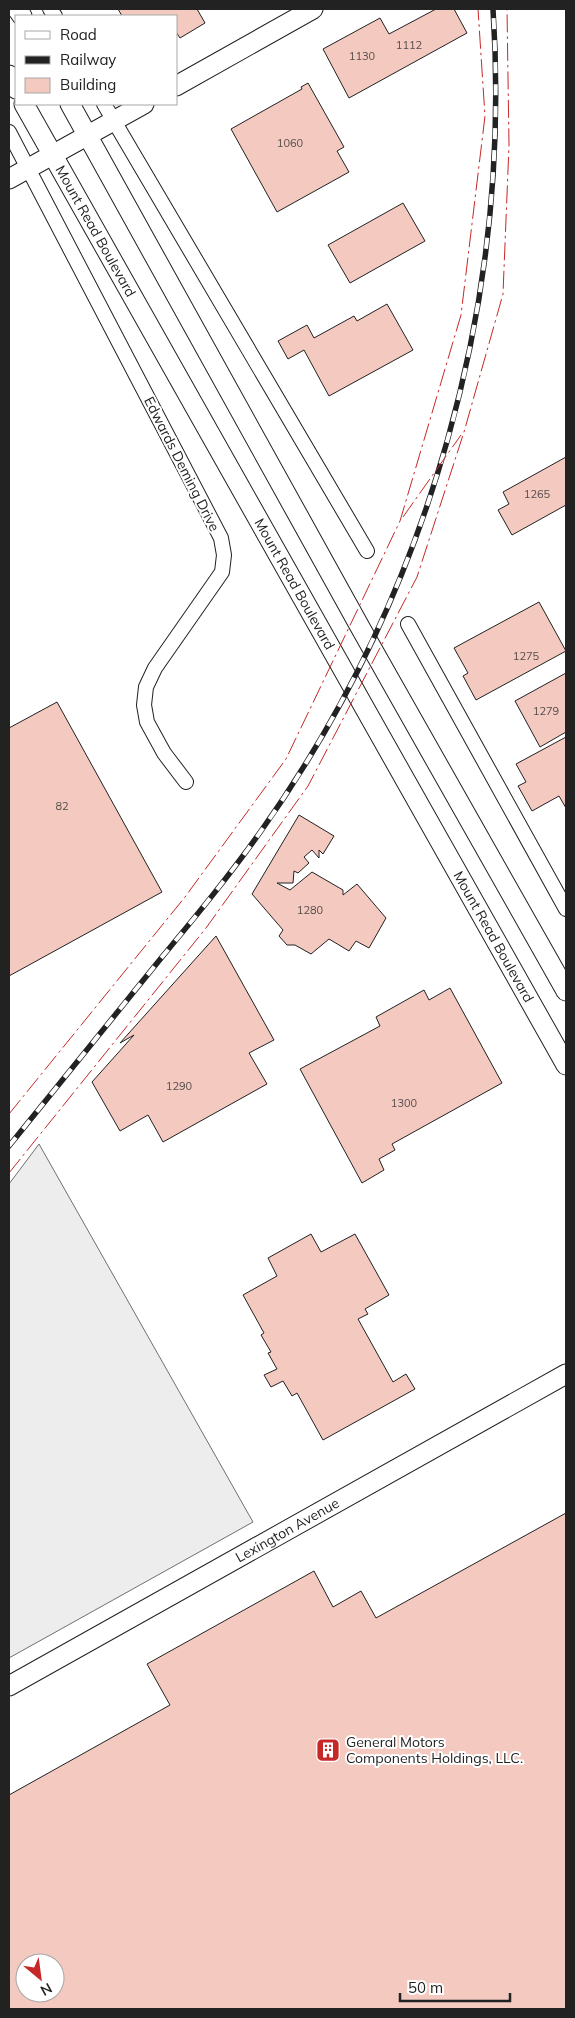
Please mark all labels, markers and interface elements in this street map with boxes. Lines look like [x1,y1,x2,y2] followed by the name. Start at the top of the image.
[15,15,178,105] legend
[60,25,97,44] text: Road
[396,38,423,52] house number: 1112
[349,49,376,63] house number: 1130
[60,50,116,69] text: Railway
[60,75,116,94] text: Building
[277,136,304,150] house number: 1060
[52,162,140,300] street label: Mount Read Boulevard
[140,394,224,534] street label: Edwards Deming Drive
[524,487,551,501] house number: 1265
[250,515,339,653] street label: Mount Read Boulevard
[513,649,540,663] house number: 1275
[533,704,559,718] house number: 1279
[55,799,69,813] house number: 82
[449,868,538,1006] street label: Mount Read Boulevard
[297,903,324,917] house number: 1280
[166,1079,193,1093] house number: 1290
[391,1096,418,1110] house number: 1300
[232,1494,342,1566] street label: Lexington Avenue
[346,1733,523,1767] place label: General Motors Components Holdings, LLC.
[315,1737,341,1763] building icon: General Motors Components Holdings, LLC.
[15,1953,65,2003] north arrow
[400,1970,510,2002] scale bar
[408,1978,443,1997] text: 50 m
[37,1979,55,2000] text: N

